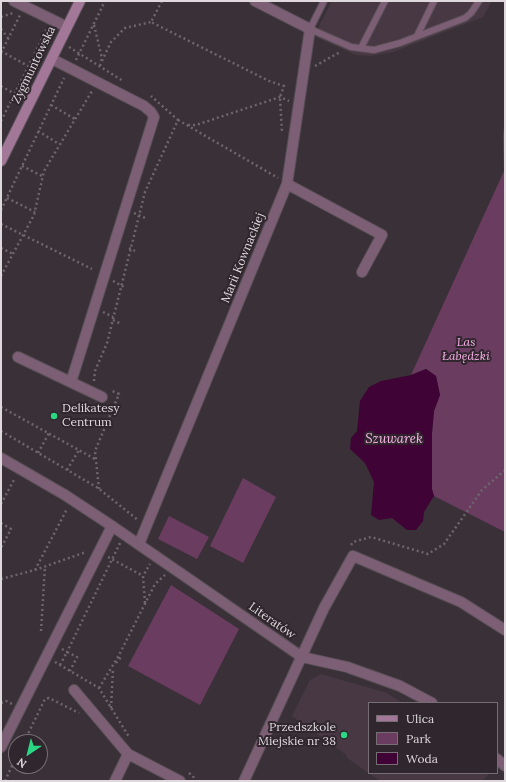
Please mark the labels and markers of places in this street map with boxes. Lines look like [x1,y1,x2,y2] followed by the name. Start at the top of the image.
[62,402,120,430] place label: Delikatesy Centrum
[49,411,59,421] marker: Delikatesy Centrum
[258,721,336,749] place label: Przedszkole Miejskie nr 38
[339,730,349,740] marker: Przedszkole Miejskie nr 38

